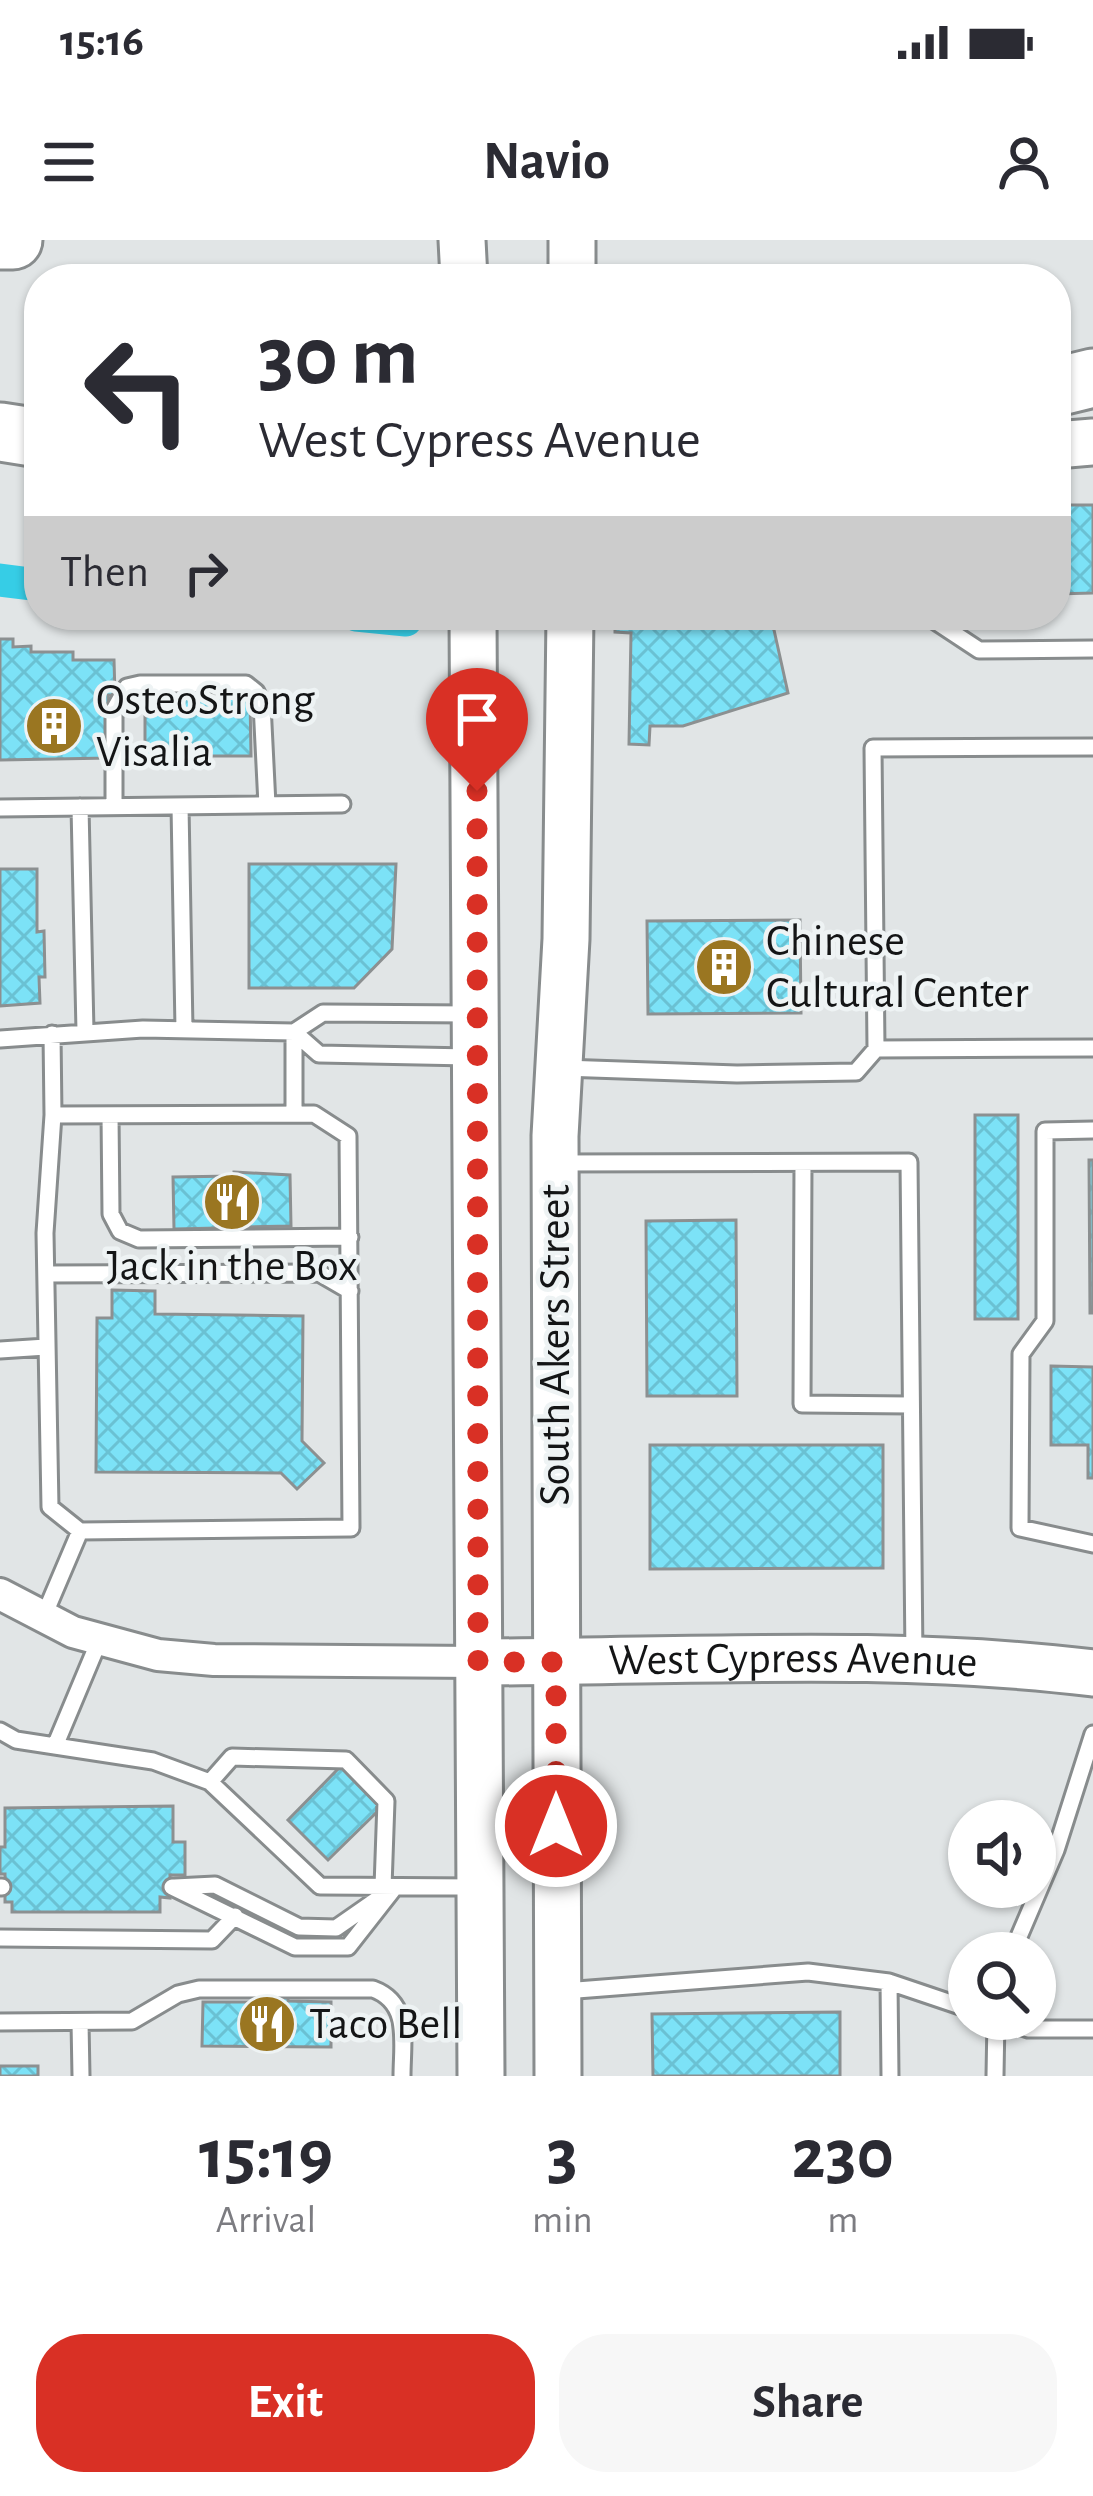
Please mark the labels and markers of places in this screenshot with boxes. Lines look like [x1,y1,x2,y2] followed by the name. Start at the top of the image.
[426,668,528,791] pin
[96,678,315,775] place label: OsteoStrong Visalia
[23,695,85,757] building icon: OsteoStrong Visalia
[766,919,1029,1016] place label: Chinese Cultural Center
[693,936,755,998] building icon: Chinese Cultural Center
[201,1171,263,1233] restaurant icon: Jack in the Box
[106,1244,358,1289] place label: Jack in the Box
[236,1993,298,2055] restaurant icon: Taco Bell
[309,2002,462,2047] place label: Taco Bell

